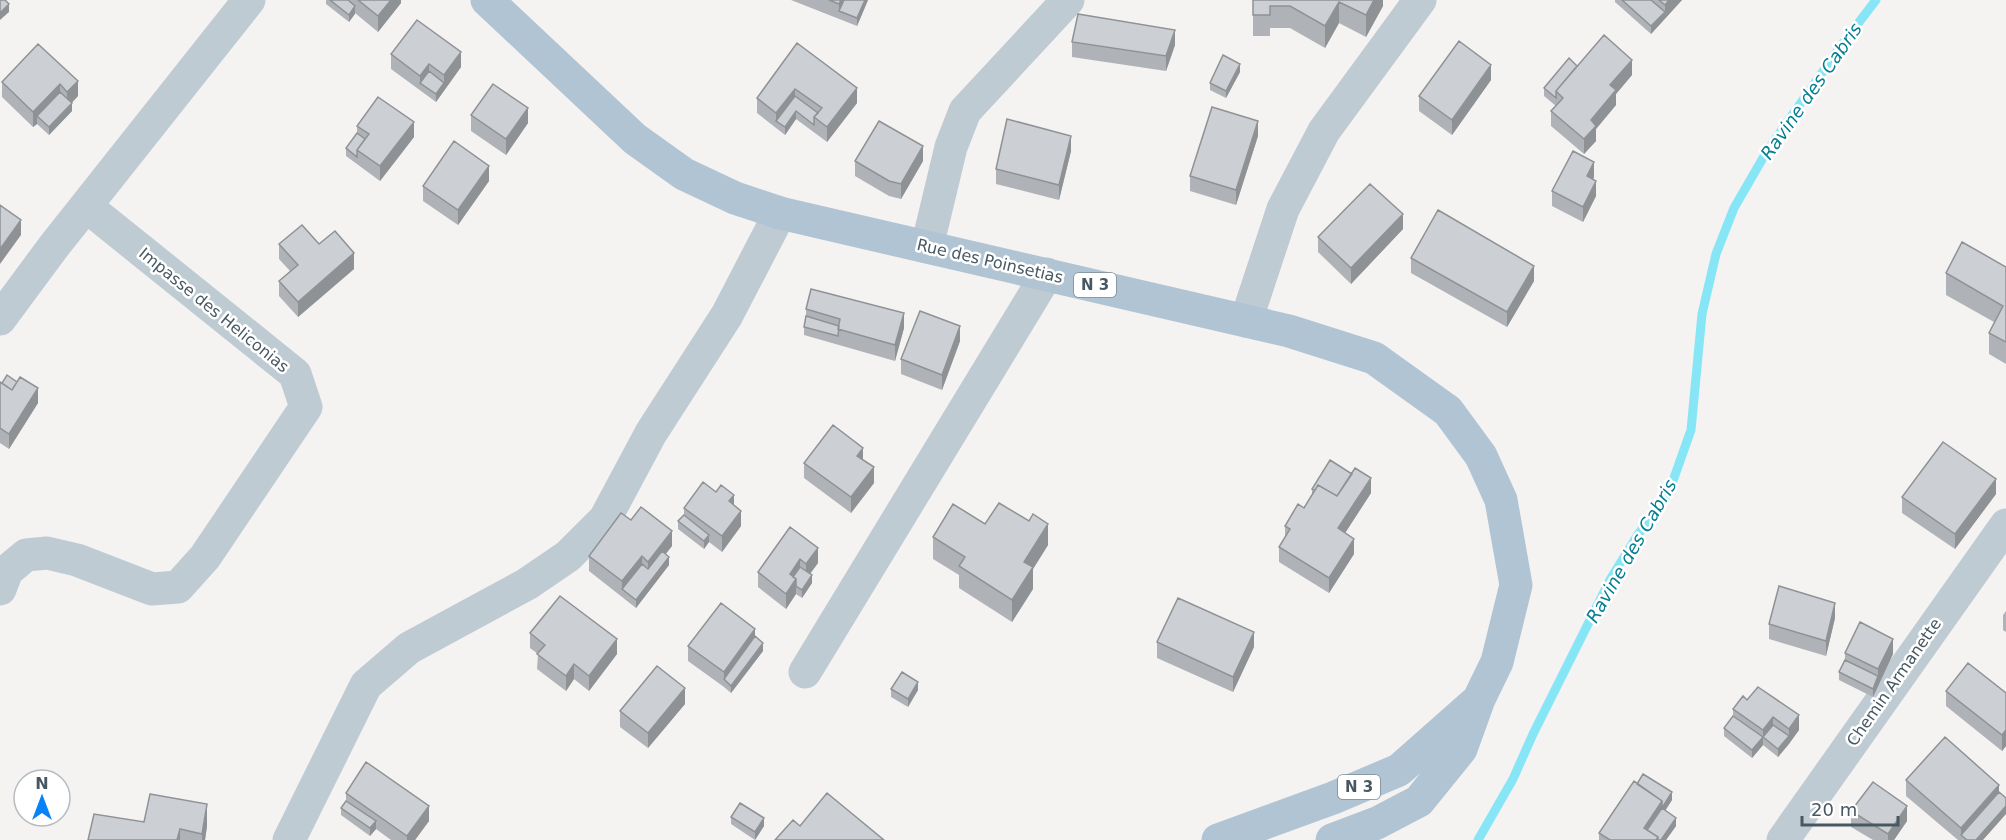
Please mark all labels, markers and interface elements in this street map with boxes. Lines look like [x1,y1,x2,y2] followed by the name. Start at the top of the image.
[1756,19,1866,163] water label: Ravine des Cabris
[915,235,1065,287] street label: Rue des Poinsetias
[135,244,293,376] street label: Impasse des Heliconias
[1074,273,1116,297] road number: N 3
[1581,476,1681,626] water label: Ravine des Cabris
[1843,615,1945,749] street label: Chemin Armanette
[12,768,72,828] north arrow
[35,774,49,793] text: N
[1338,775,1380,799] road number: N 3
[1802,789,1898,827] scale bar
[1811,799,1857,820] text: 20 m

